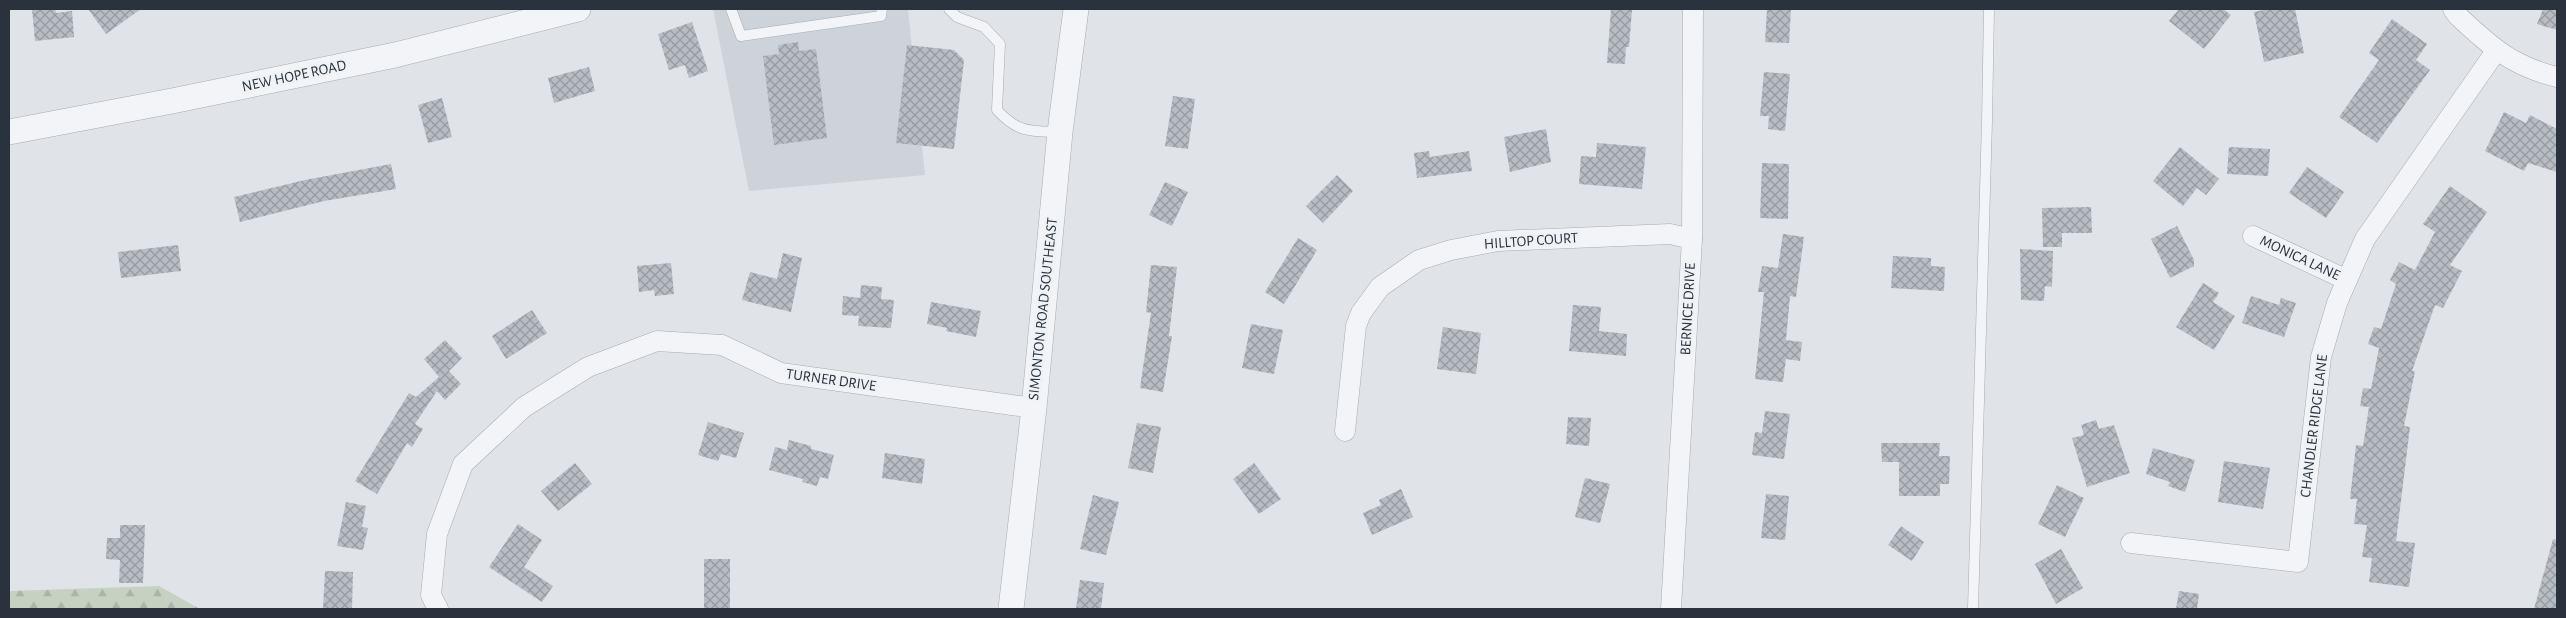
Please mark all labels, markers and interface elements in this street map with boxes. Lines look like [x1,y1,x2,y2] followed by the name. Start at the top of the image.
[240,58,348,94] street label: NEW HOPE ROAD
[1026,216,1060,401] street label: SIMONTON ROAD SOUTHEAST
[1483,230,1579,252] street label: HILLTOP COURT
[2258,233,2342,283] street label: MONICA LANE
[1678,262,1698,356] street label: BERNICE DRIVE
[2298,354,2330,498] street label: CHANDLER RIDGE LANE
[785,366,877,394] street label: TURNER DRIVE

